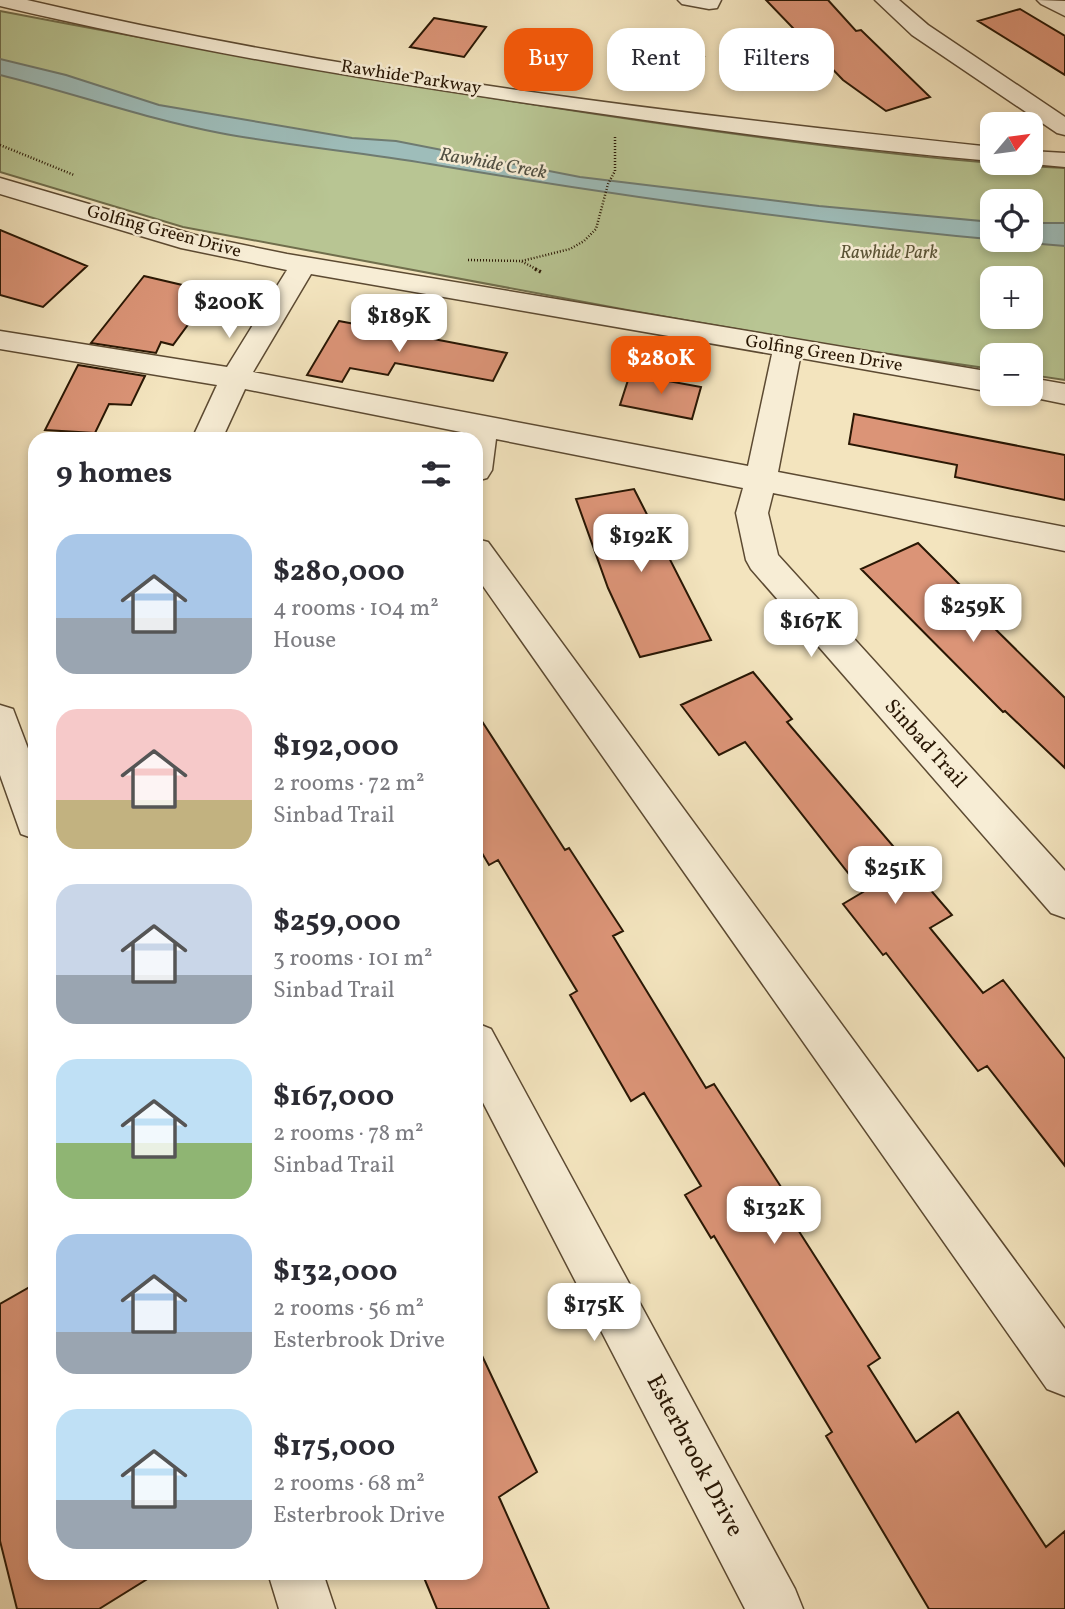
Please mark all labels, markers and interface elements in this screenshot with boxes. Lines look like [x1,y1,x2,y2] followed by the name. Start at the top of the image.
[504,28,593,91] chip: Buy
[607,28,705,91] chip: Rent
[719,28,834,91] chip: Filters
[339,55,483,101] street label: Rawhide Parkway
[980,112,1043,175] north arrow
[980,112,1043,406] map controls
[437,142,549,186] water label: Rawhide Creek
[980,189,1043,252] button: locate
[84,199,244,265] street label: Golfing Green Drive
[840,241,938,266] park label: Rawhide Park
[980,266,1043,329] button: +
[180,280,278,340] pin: $200K
[194,287,264,319] text: $200K
[350,294,448,354] pin: $189K
[367,301,431,333] text: $189K
[744,329,904,379] street label: Golfing Green Drive
[612,336,710,396] pin: $280K
[627,343,695,375] text: $280K
[980,343,1043,406] button: −
[56,453,172,495] text: 9 homes
[417,455,455,493] icon: filters
[592,514,690,574] pin: $192K
[609,521,673,553] text: $192K
[273,551,405,593] text: $280,000
[112,562,196,646] icon: home
[924,584,1022,644] pin: $259K
[941,591,1006,623] text: $259K
[273,593,439,625] text: 4 rooms · 104 m²
[762,600,860,659] pin: $167K
[780,606,842,638] text: $167K
[273,625,336,657] text: House
[877,693,973,795] street label: Sinbad Trail
[273,726,399,768] text: $192,000
[112,737,196,821] icon: home
[273,768,424,800] text: 2 rooms · 72 m²
[273,800,395,832] text: Sinbad Trail
[846,846,944,906] pin: $251K
[864,853,926,885] text: $251K
[273,901,401,943] text: $259,000
[112,912,196,996] icon: home
[273,943,433,975] text: 3 rooms · 101 m²
[273,975,395,1007] text: Sinbad Trail
[273,1076,394,1118] text: $167,000
[112,1087,196,1171] icon: home
[273,1118,424,1150] text: 2 rooms · 78 m²
[273,1150,395,1182] text: Sinbad Trail
[725,1186,823,1246] pin: $132K
[743,1193,805,1225] text: $132K
[273,1251,397,1293] text: $132,000
[112,1262,196,1346] icon: home
[545,1284,643,1343] pin: $175K
[564,1290,624,1322] text: $175K
[273,1293,424,1325] text: 2 rooms · 56 m²
[273,1325,445,1357] text: Esterbrook Drive
[637,1369,751,1543] street label: Esterbrook Drive
[273,1426,395,1468] text: $175,000
[112,1437,196,1521] icon: home
[273,1468,425,1500] text: 2 rooms · 68 m²
[273,1500,445,1532] text: Esterbrook Drive

